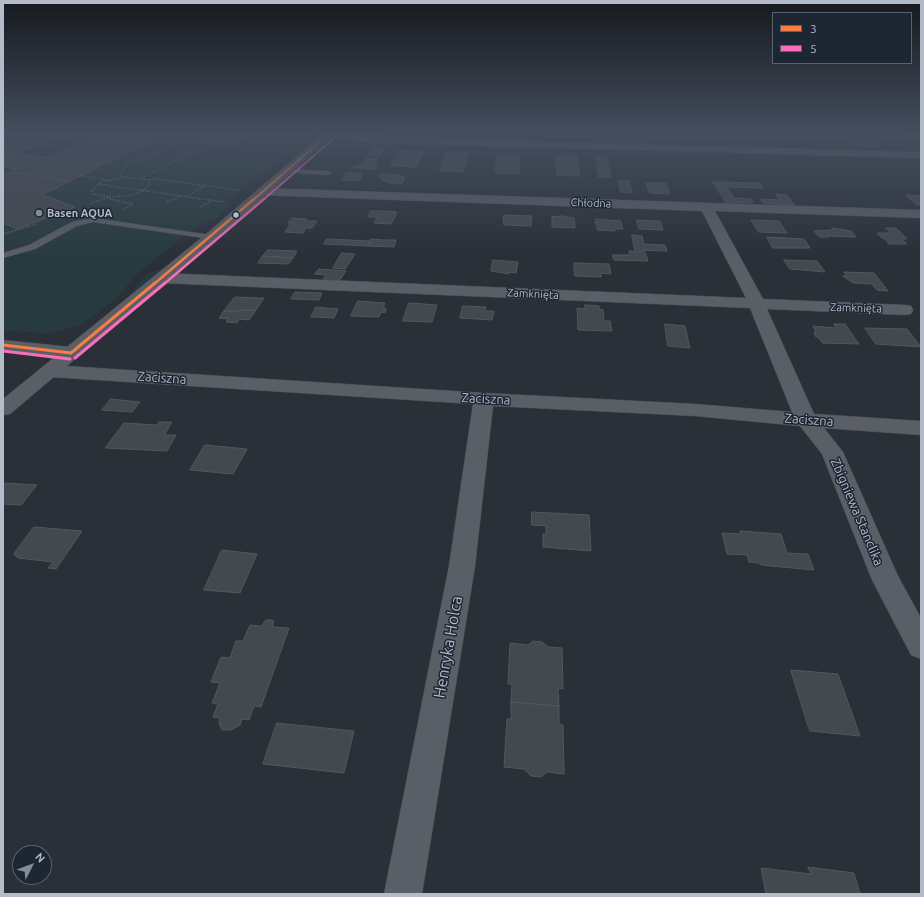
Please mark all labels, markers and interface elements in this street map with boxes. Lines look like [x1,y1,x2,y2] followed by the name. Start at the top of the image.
[772,12,912,64] legend
[810,22,817,35] text: 3
[810,42,817,55] text: 5
[570,196,612,210] street label: Chłodna
[47,206,112,220] place label: Basen AQUA
[34,208,44,218] marker: Basen AQUA
[231,210,241,220] unlabelled marker
[507,286,559,302] street label: Zamknięta
[830,300,882,316] street label: Zamknięta
[137,369,187,387] street label: Zaciszna
[461,390,511,408] street label: Zaciszna
[784,411,834,429] street label: Zaciszna
[827,456,887,568] street label: Zbigniewa Stanclika
[430,594,466,700] street label: Henryka Holca
[12,845,52,885] north arrow
[33,851,47,865] text: N

